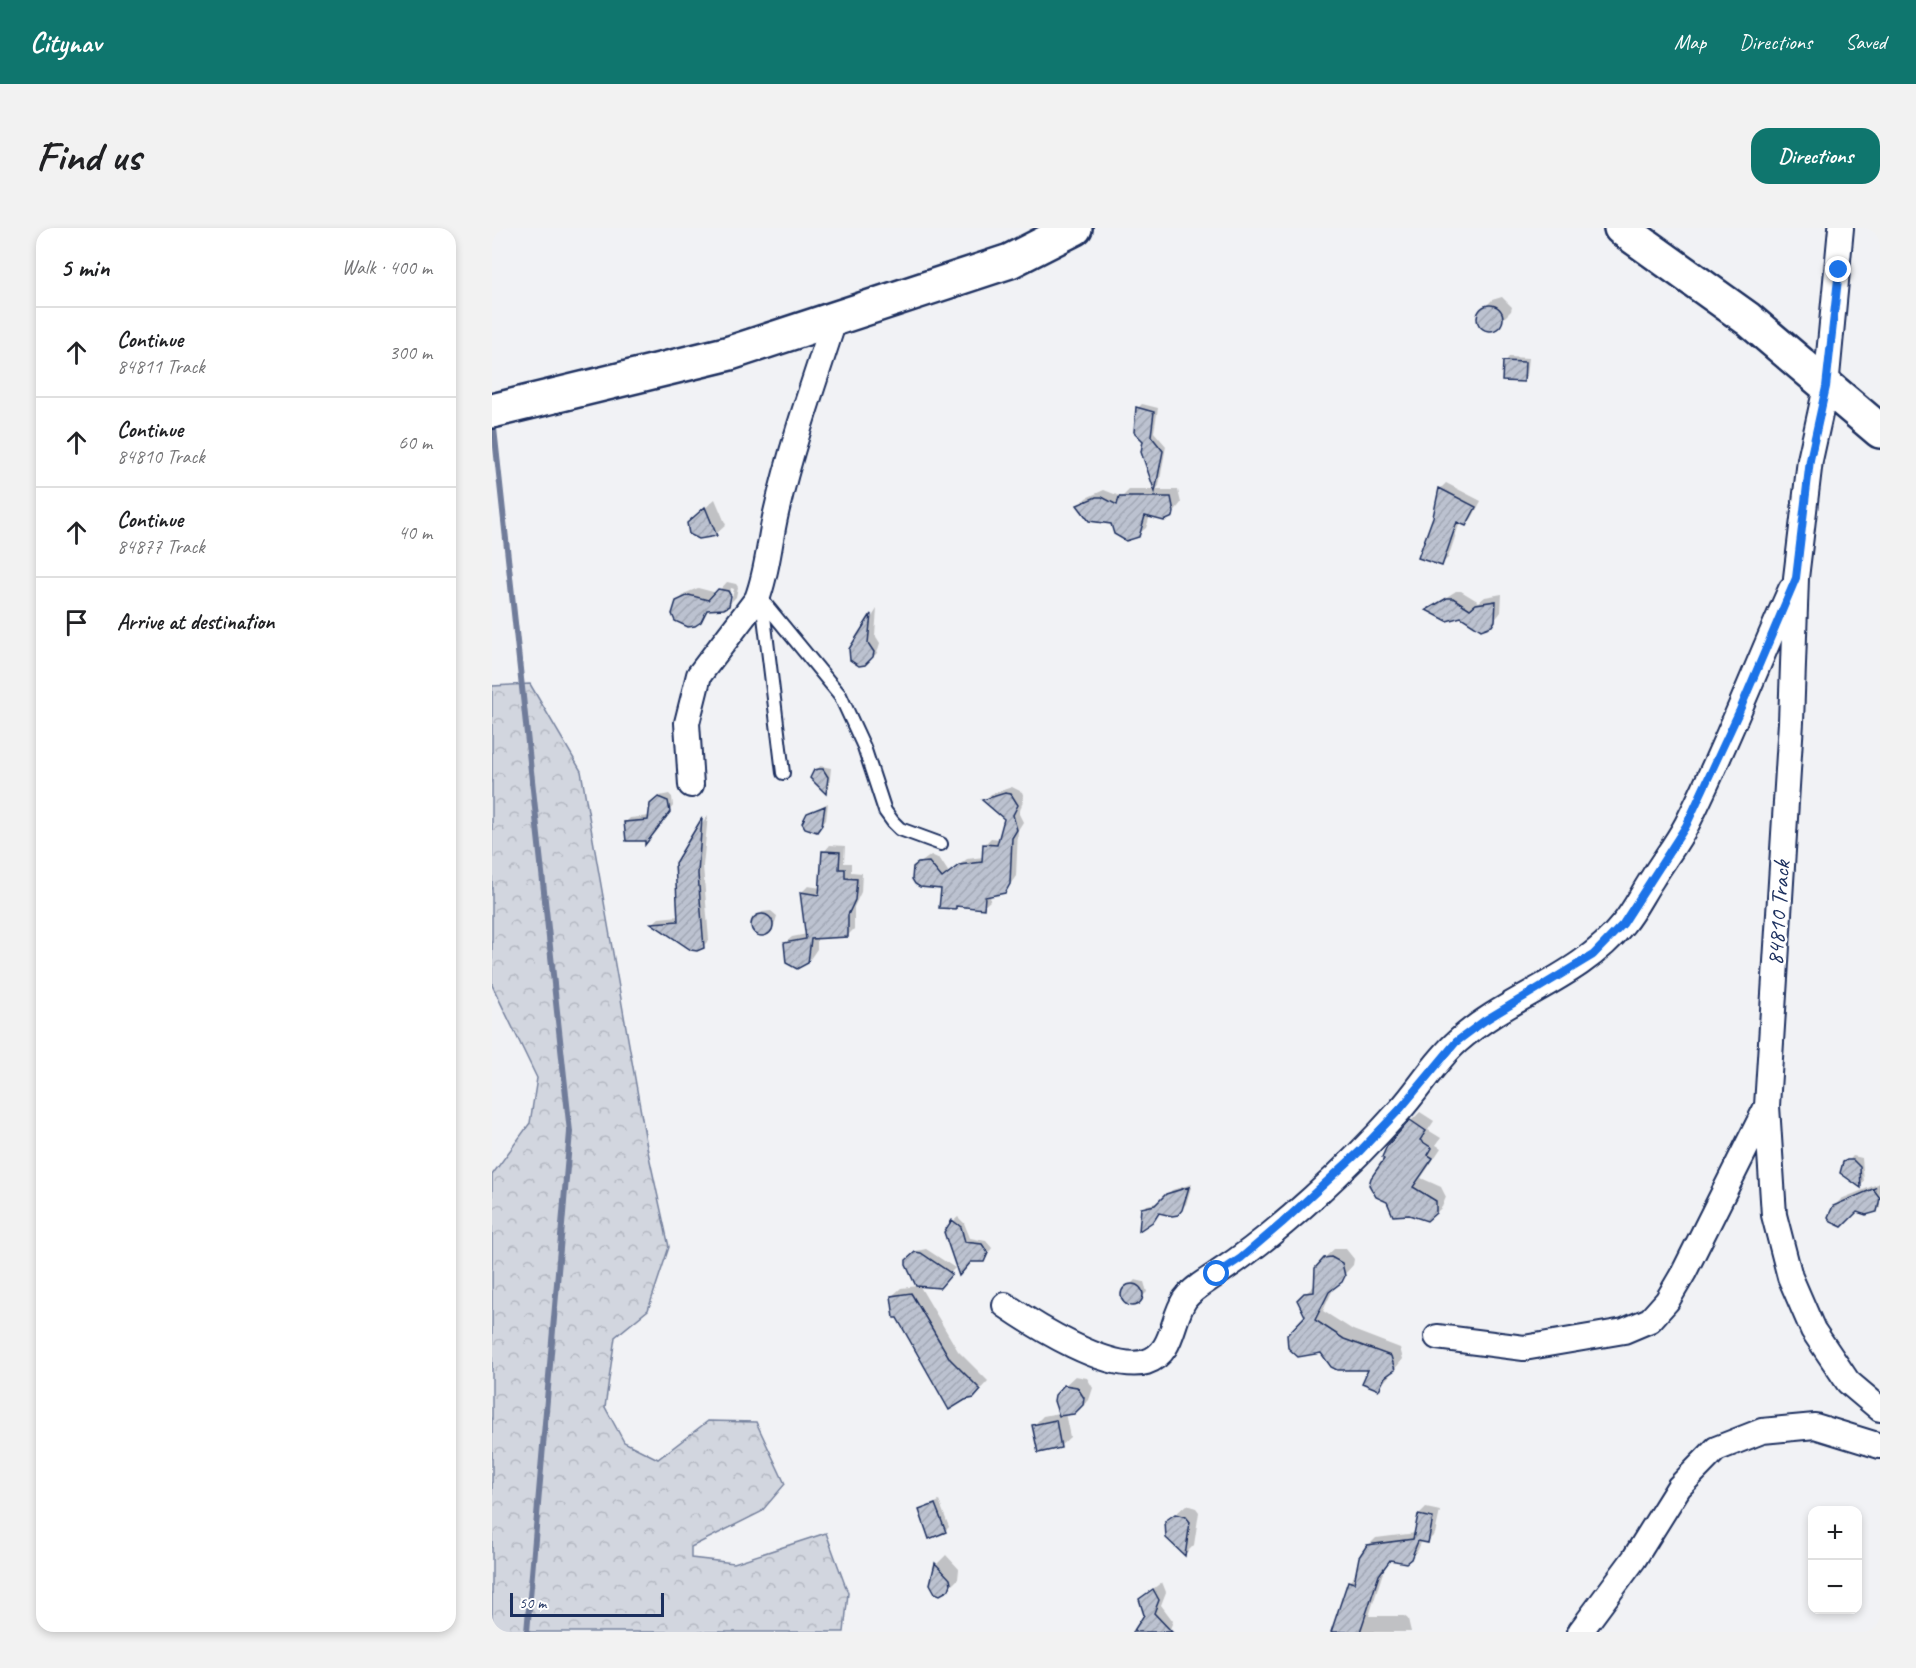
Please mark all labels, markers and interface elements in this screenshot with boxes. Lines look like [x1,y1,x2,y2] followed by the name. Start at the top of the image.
[30,25,101,60] text: Citynav
[1674,29,1706,55] text: Map
[1739,29,1812,55] text: Directions
[1845,29,1886,55] text: Saved
[1751,128,1880,184] button: Directions
[36,130,141,183] text: Find us
[60,251,109,284] text: 5 min
[342,255,432,280] text: Walk · 400 m
[1825,256,1851,282] route end
[117,326,183,354] text: Continue
[60,336,93,369] icon: ahead
[389,340,432,365] text: 300 m
[117,354,205,379] text: 84811 Track
[117,416,183,444] text: Continue
[60,426,93,459] icon: ahead
[398,430,432,455] text: 60 m
[117,444,205,469] text: 84810 Track
[117,506,183,534] text: Continue
[60,516,93,549] icon: ahead
[398,520,432,545] text: 40 m
[117,534,205,559] text: 84877 Track
[60,606,93,639] icon: arrive
[117,608,274,636] text: Arrive at destination
[1759,857,1797,966] street label: 84810 Track
[1203,1260,1229,1286] route start
[1808,1506,1862,1614] map controls
[1808,1506,1862,1560] button: +
[1808,1560,1862,1614] button: −
[510,1590,664,1618] scale bar
[519,1593,546,1613] text: 50 m

